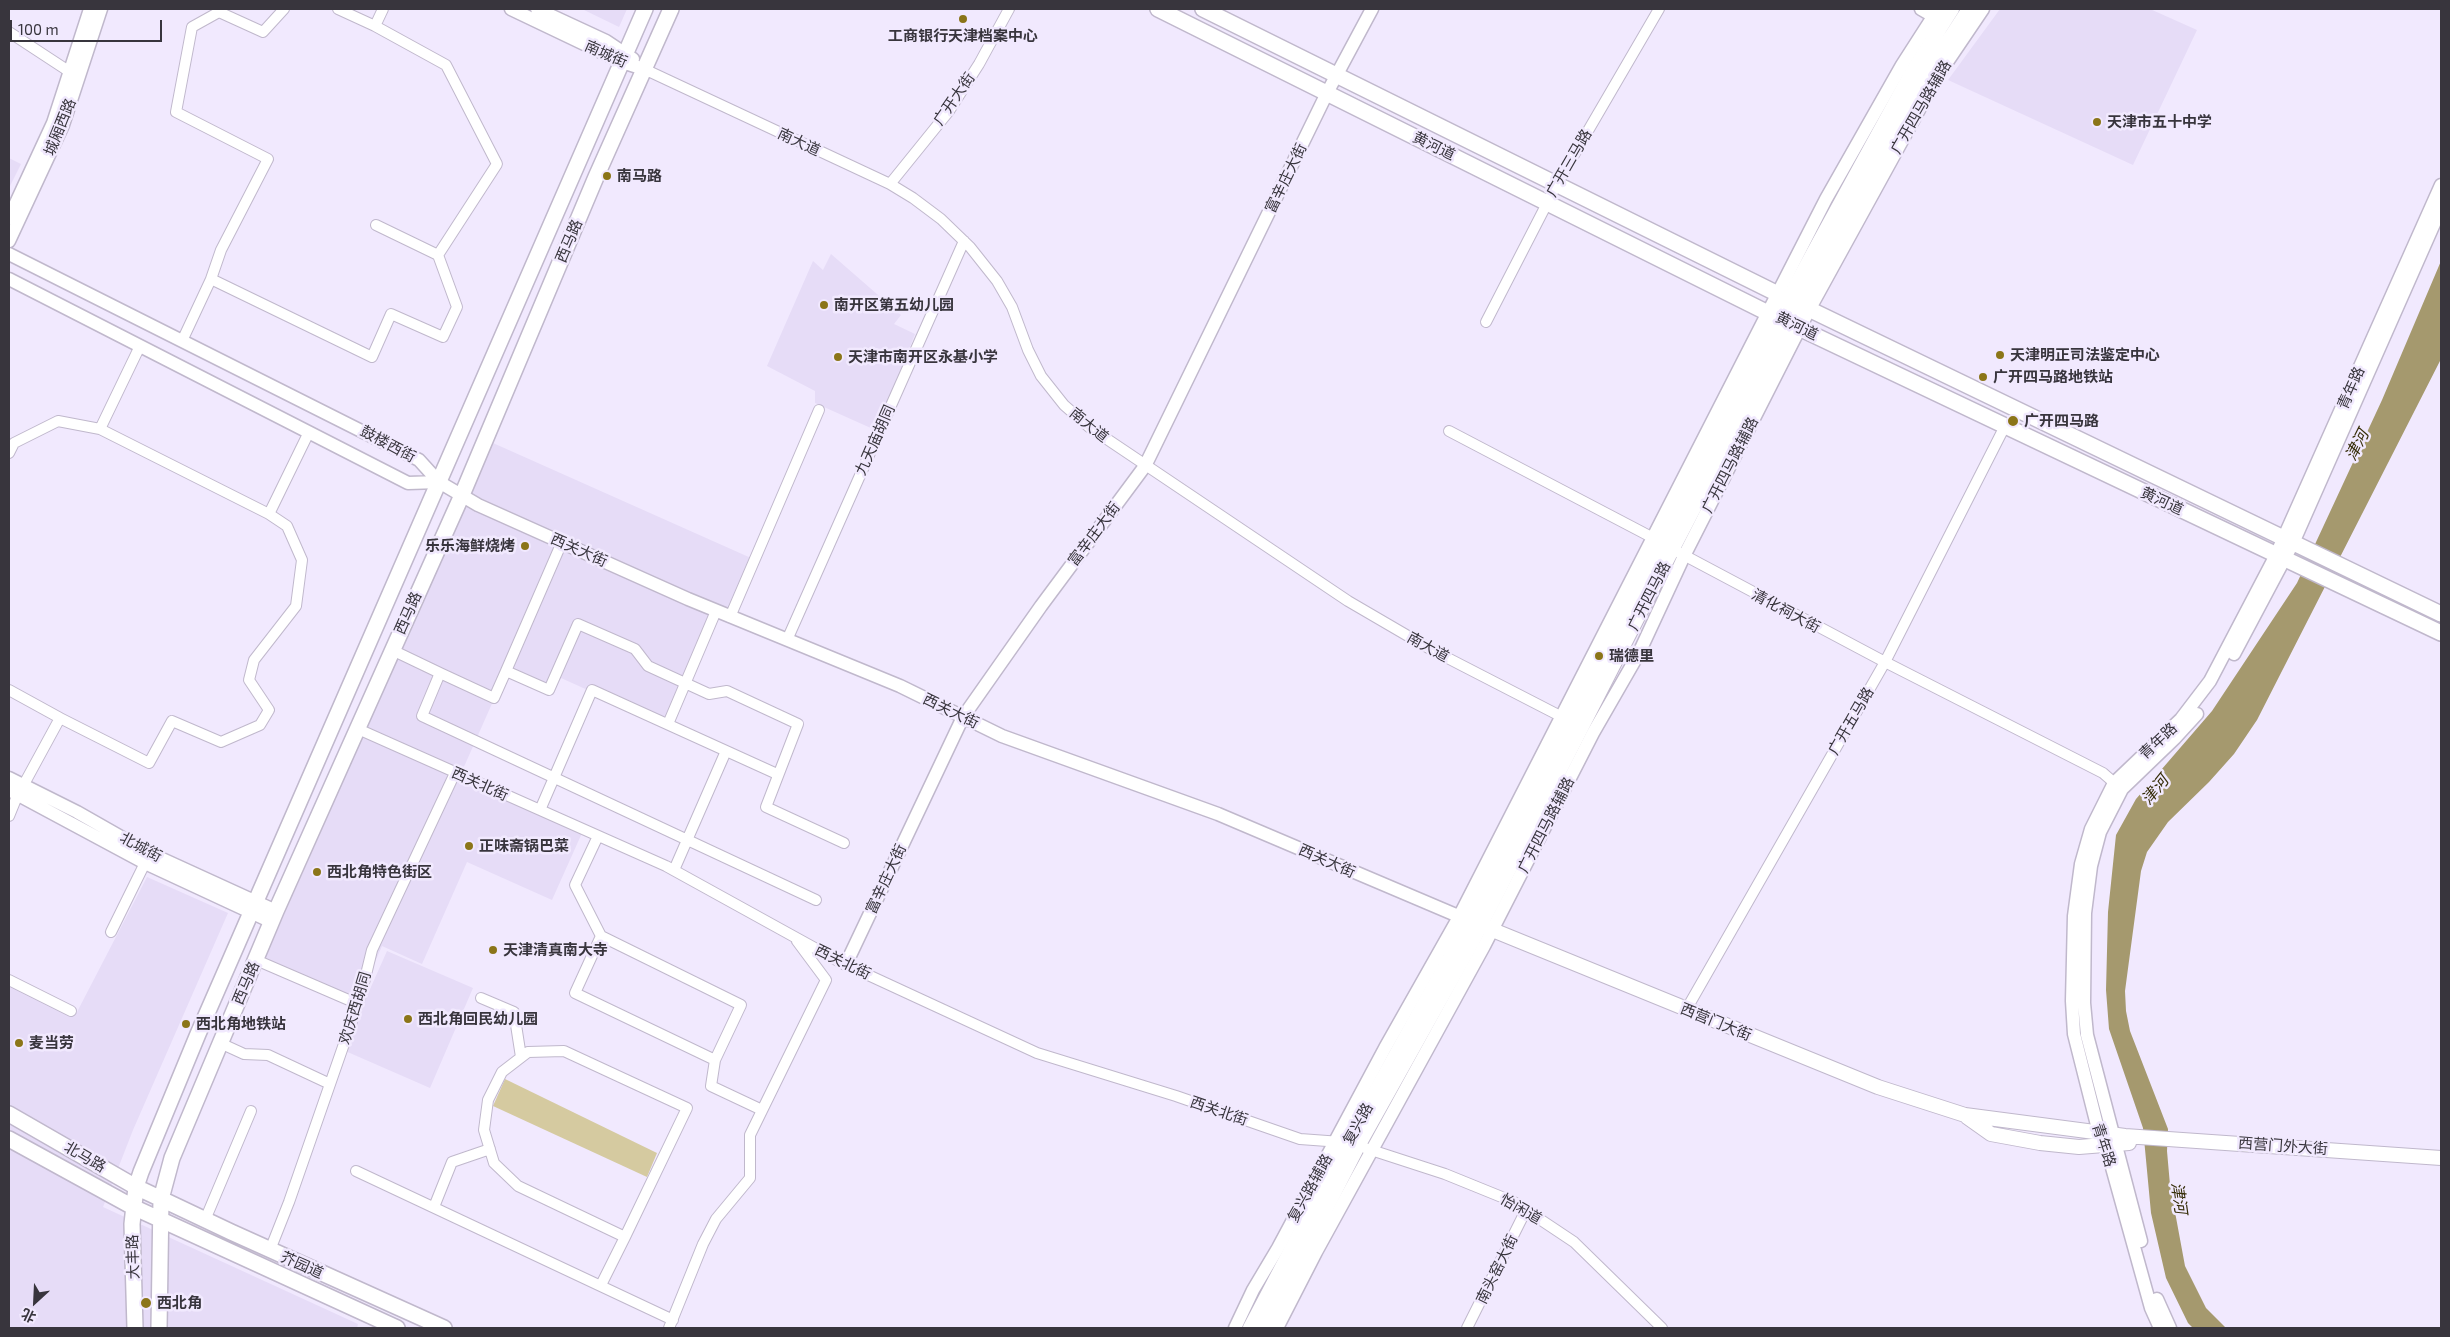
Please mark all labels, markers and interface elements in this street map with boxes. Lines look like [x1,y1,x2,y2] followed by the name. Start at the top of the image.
[12,10,165,42] scale bar
[957,13,969,25] marker: 工商银行天津档案中心
[18,20,59,38] text: 100 m
[888,27,1038,45] place label: 工商银行天津档案中心
[582,37,630,71] street label: 南城街
[1887,57,1955,157] street label: 广开四马路辅路
[929,69,979,129] street label: 广开大街
[40,96,80,158] street label: 城厢西路
[2107,113,2212,131] place label: 天津市五十中学
[2091,116,2103,128] marker: 天津市五十中学
[775,124,823,160] street label: 南大道
[1542,126,1596,200] street label: 广开三马路
[1410,128,1458,164] street label: 黄河道
[1261,140,1311,216] street label: 富辛庄大街
[617,167,662,185] place label: 南马路
[601,170,613,182] marker: 南马路
[552,217,586,265] street label: 西马路
[834,296,954,314] place label: 南开区第五幼儿园
[818,299,830,311] marker: 南开区第五幼儿园
[1773,308,1821,344] street label: 黄河道
[2010,346,2160,364] place label: 天津明正司法鉴定中心
[848,348,998,366] place label: 天津市南开区永基小学
[1994,349,2006,361] marker: 天津明正司法鉴定中心
[832,351,844,363] marker: 天津市南开区永基小学
[2334,364,2368,412] street label: 青年路
[1993,368,2113,386] place label: 广开四马路地铁站
[1977,371,1989,383] marker: 广开四马路地铁站
[852,402,898,478] street label: 九天庙胡同
[1066,404,1112,446] street label: 南大道
[2024,412,2099,430] place label: 广开四马路
[1698,414,1762,516] street label: 广开四马路辅路
[2006,414,2020,428] marker: 广开四马路
[357,422,419,466] street label: 鼓楼西街
[2341,426,2373,464] water label: 津河
[2138,483,2186,519] street label: 黄河道
[1064,499,1124,569] street label: 富辛庄大街
[548,530,610,570] street label: 西关大街
[425,537,515,555] place label: 乐乐海鲜烧烤
[519,540,531,552] marker: 乐乐海鲜烧烤
[1624,559,1674,633] street label: 广开四马路
[1749,585,1823,637] street label: 清化祠大街
[391,589,425,637] street label: 西马路
[1404,628,1452,666] street label: 南大道
[1609,647,1654,665] place label: 瑞德里
[1593,650,1605,662] marker: 瑞德里
[1824,684,1878,758] street label: 广开五马路
[920,690,982,732] street label: 西关大街
[2135,719,2181,763] street label: 青年路
[449,764,511,804] street label: 西关北街
[2137,772,2173,808] water label: 津河
[1514,774,1578,876] street label: 广开四马路辅路
[117,828,165,866] street label: 北城街
[479,837,569,855] place label: 正味斋锅巴菜
[463,840,475,852] marker: 正味斋锅巴菜
[862,841,910,917] street label: 富辛庄大街
[1296,841,1358,881] street label: 西关大街
[327,863,432,881] place label: 西北角特色街区
[311,866,323,878] marker: 西北角特色街区
[503,941,608,959] place label: 天津清真南大寺
[812,941,874,983] street label: 西关北街
[487,944,499,956] marker: 天津清真南大寺
[229,959,263,1007] street label: 西马路
[335,970,375,1046] street label: 欢庆西胡同
[1678,1000,1754,1044] street label: 西营门大街
[418,1010,538,1028] place label: 西北角回民幼儿园
[402,1013,414,1025] marker: 西北角回民幼儿园
[196,1015,286,1033] place label: 西北角地铁站
[180,1018,192,1030] marker: 西北角地铁站
[29,1034,74,1052] place label: 麦当劳
[13,1037,25,1049] marker: 麦当劳
[1188,1093,1250,1129] street label: 西关北街
[1339,1100,1377,1148] street label: 复兴路
[2088,1121,2120,1169] street label: 青年路
[2237,1134,2329,1158] street label: 西营门外大街
[61,1138,109,1176] street label: 北马路
[1284,1151,1336,1225] street label: 复兴路辅路
[2167,1181,2191,1215] water label: 津河
[1497,1190,1545,1228] street label: 怡闲道
[1472,1231,1522,1307] street label: 南头窑大街
[123,1234,143,1280] street label: 大丰路
[278,1248,326,1282] street label: 芥园道
[10,1277,60,1327] north arrow
[157,1294,202,1312] place label: 西北角
[139,1296,153,1310] marker: 西北角
[19,1305,38,1327] text: 北

